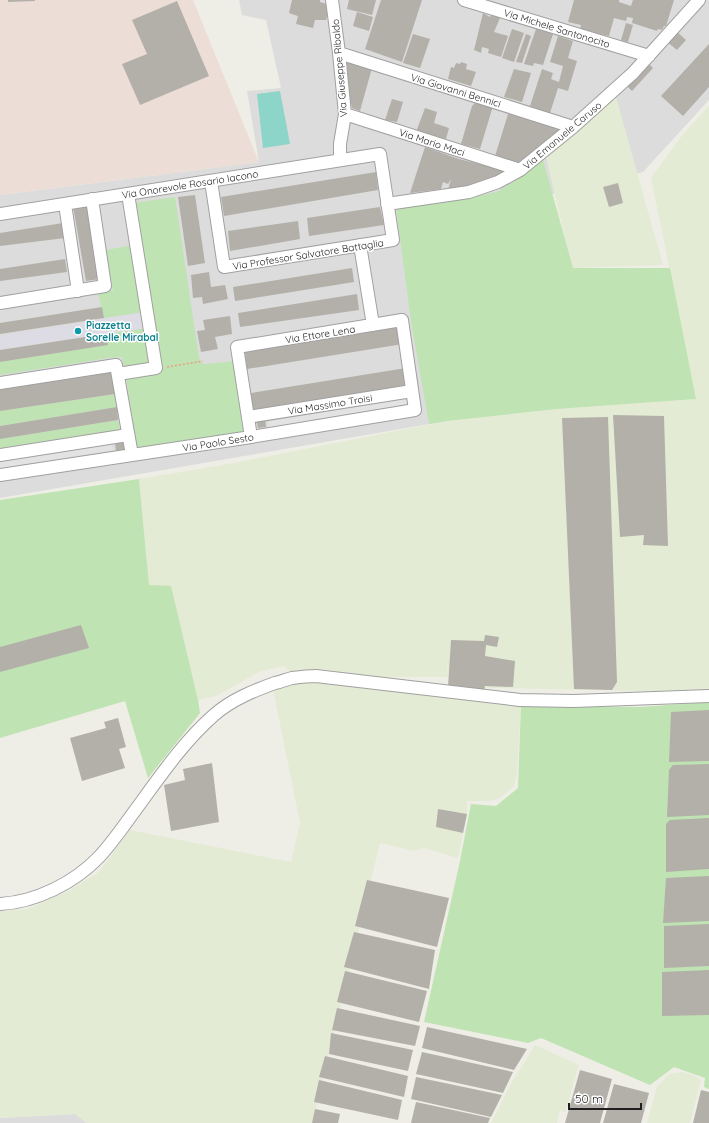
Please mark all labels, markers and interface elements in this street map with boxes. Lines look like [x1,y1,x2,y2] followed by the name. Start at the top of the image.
[502,6,612,51] street label: Via Michele Santonocito
[329,18,350,118] street label: Via Giuseppe Ribaldo
[409,71,503,110] street label: Via Giovanni Bennici
[520,99,604,172] street label: Via Emanuele Caruso
[397,126,466,159] street label: Via Mario Maci
[121,167,259,202] street label: Via Onorevole Rosario Iacono
[232,236,384,273] street label: Via Professor Salvatore Battaglia
[86,319,159,344] place label: Piazzetta Sorelle Mirabal
[284,323,356,346] street label: Via Ettore Lena
[73,326,83,336] marker: Piazzetta Sorelle Mirabal
[287,391,373,418] street label: Via Massimo Troisi
[182,430,255,455] street label: Via Paolo Sesto
[569,1085,641,1111] scale bar
[575,1091,603,1106] text: 50 m

